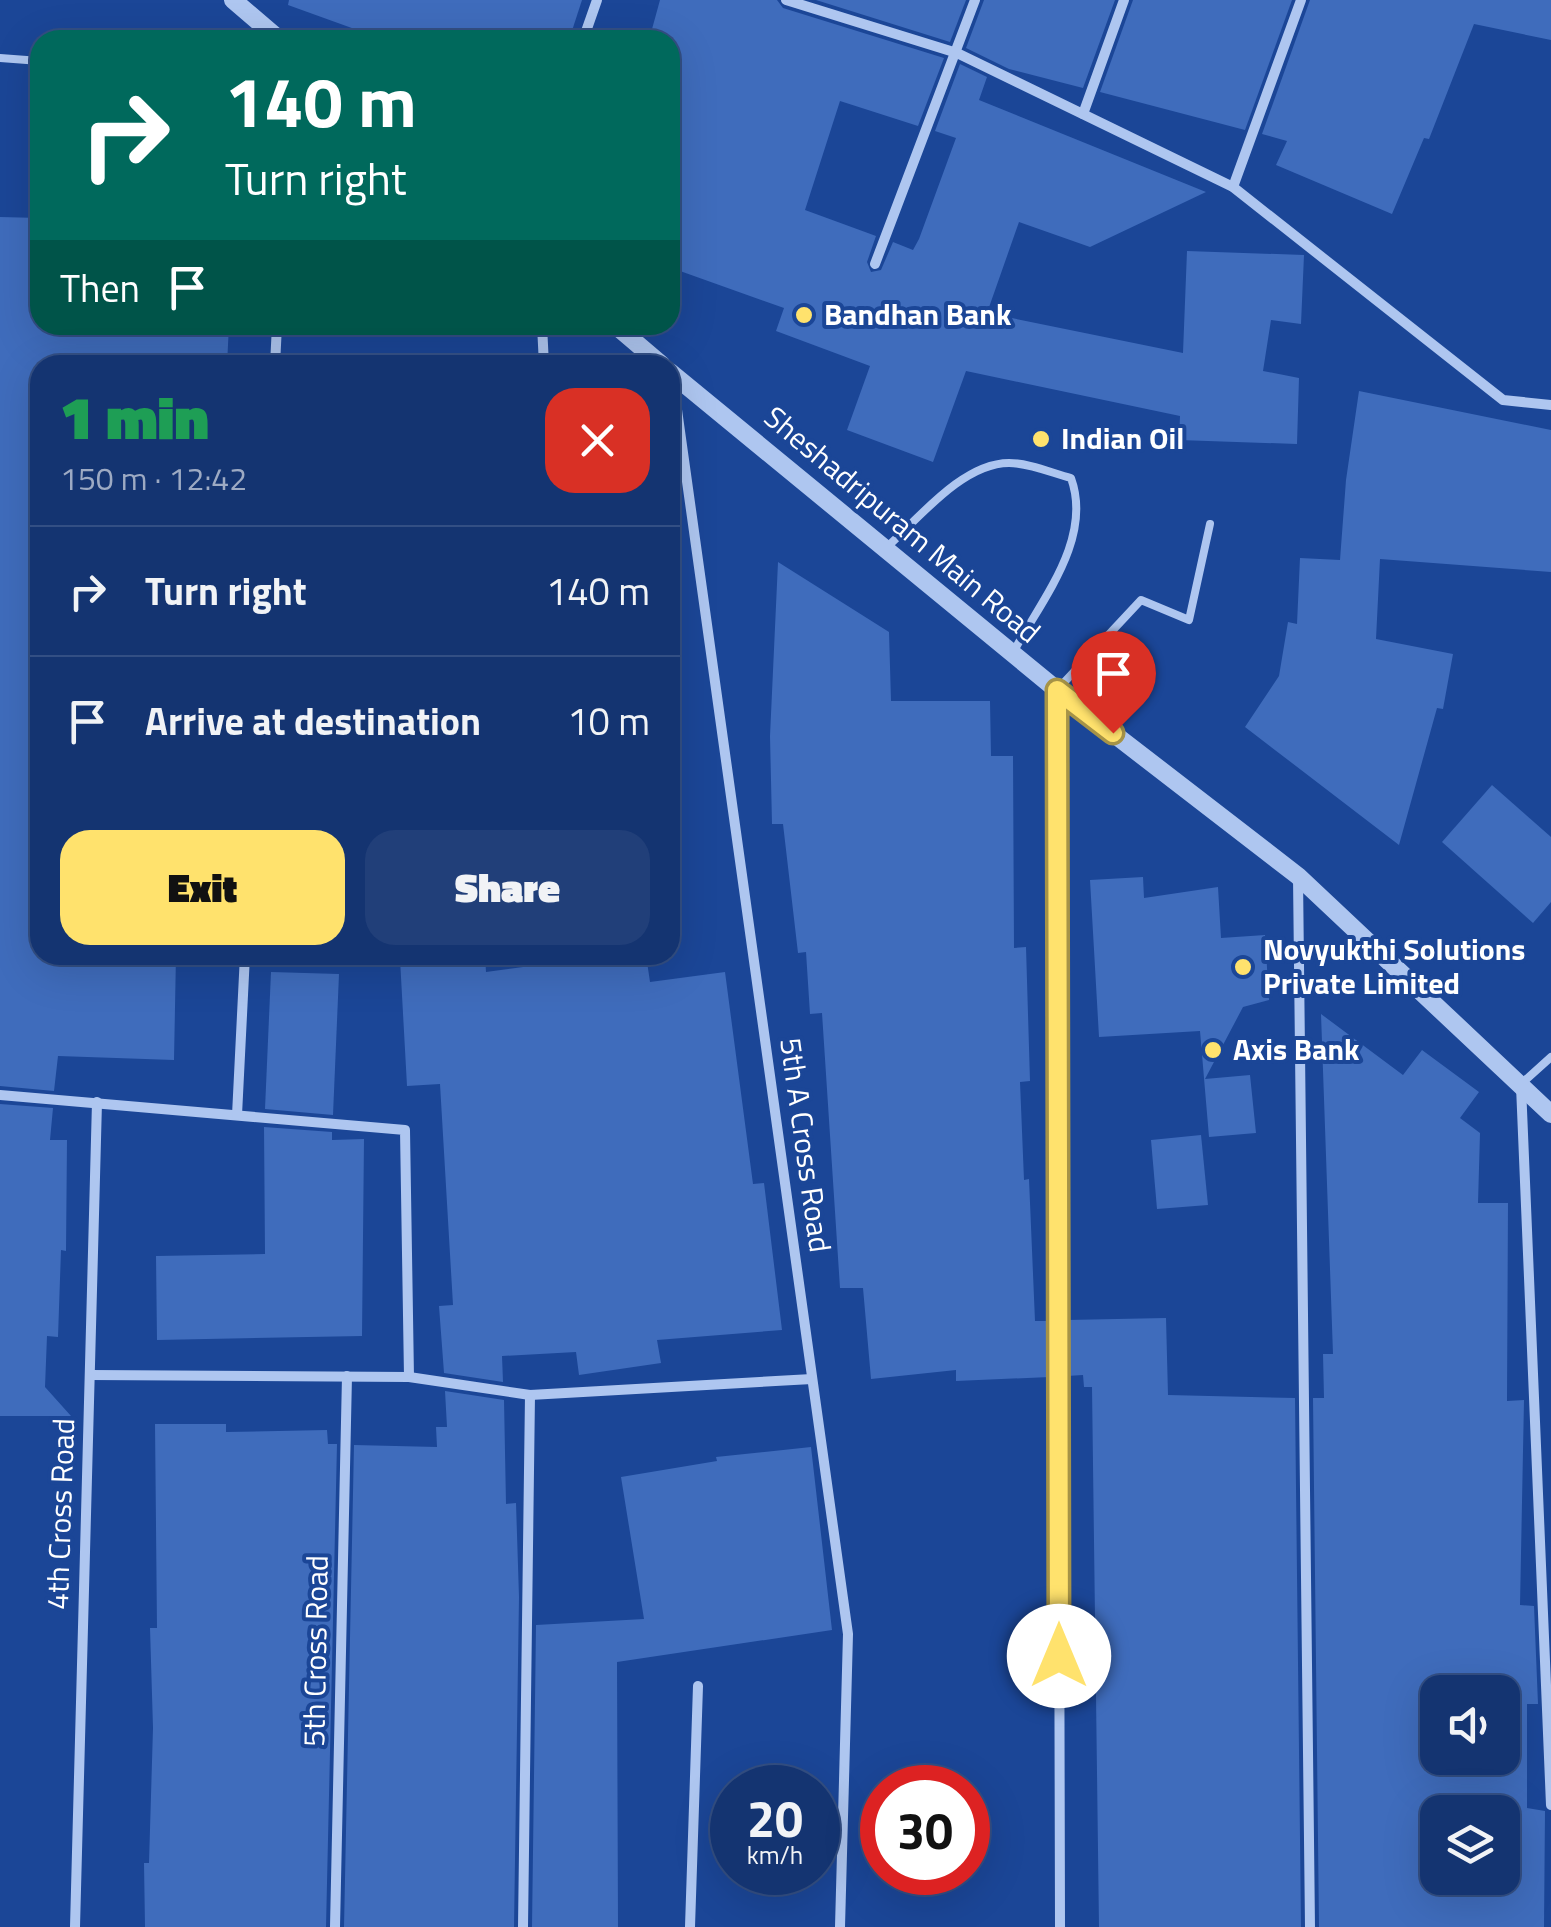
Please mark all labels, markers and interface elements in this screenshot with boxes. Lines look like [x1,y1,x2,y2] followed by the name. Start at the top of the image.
[225,48,417,154] text: 140 m
[60,70,190,200] icon: right
[225,144,407,212] text: Turn right
[60,259,140,317] text: Then
[160,260,215,315] icon: arrive
[824,291,1012,337] place label: Bandhan Bank
[793,304,815,326] marker: Bandhan Bank
[60,371,209,462] text: 1 min
[545,388,650,493] button: close
[754,395,1051,654] street label: Sheshadripuram Main Road
[1061,415,1184,461] place label: Indian Oil
[1030,428,1052,450] marker: Indian Oil
[60,454,247,502] text: 150 m · 12:42
[145,562,307,620] text: Turn right
[546,562,650,620] text: 140 m
[60,564,115,619] icon: right
[1071,631,1156,734] pin
[1086,646,1141,701] icon: arrive
[145,692,481,750] text: Arrive at destination
[567,692,650,750] text: 10 m
[60,694,115,749] icon: arrive
[60,830,345,945] button: Exit
[365,830,650,945] button: Share
[1263,926,1526,1006] place label: Novyukthi Solutions Private Limited
[1232,956,1254,978] marker: Novyukthi Solutions Private Limited
[1233,1026,1360,1072] place label: Axis Bank
[768,1035,844,1255] street label: 5th A Cross Road
[1202,1039,1224,1061] marker: Axis Bank
[34,1417,86,1611] street label: 4th Cross Road
[290,1555,340,1747] street label: 5th Cross Road
[1007,1604,1111,1708] position arrow
[1420,1675,1520,1895] map controls
[1420,1675,1520,1775] button: sound
[860,1765,990,1895] speed limit sign: 30
[747,1780,803,1856] text: 20
[1420,1795,1520,1895] button: layers
[747,1836,803,1874] text: km/h

